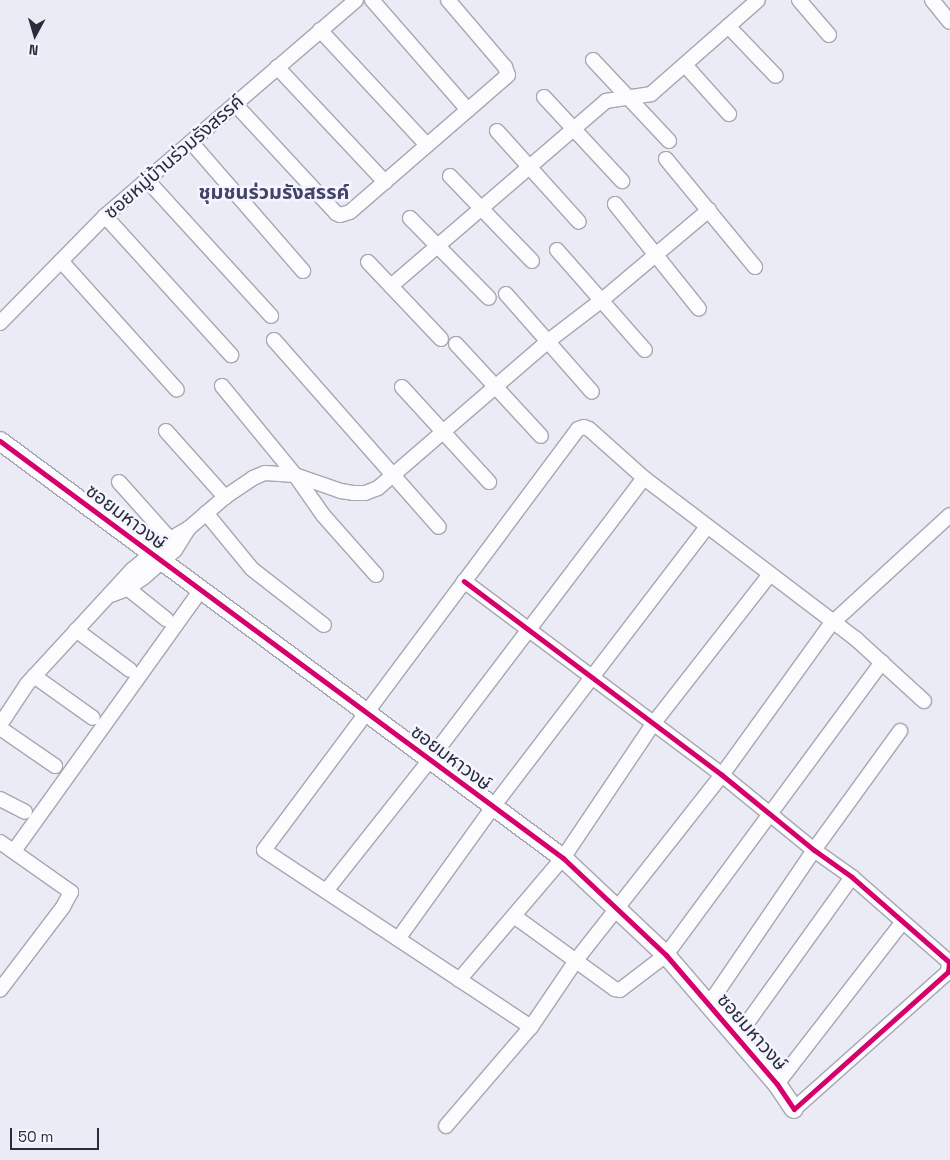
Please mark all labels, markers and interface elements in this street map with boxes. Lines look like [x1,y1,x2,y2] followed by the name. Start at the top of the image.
[10,10,60,60] north arrow
[28,40,39,59] text: N
[100,90,248,224] street label: ซอยหมู่บ้านร่วมรังสรรค์
[199,180,349,204] district label: ชุมชนร่วมรังสรรค์
[81,479,171,555] street label: ซอยมหาวงษ์
[406,720,496,796] street label: ซอยมหาวงษ์
[712,989,792,1075] street label: ซอยมหาวงษ์
[12,1118,101,1150] scale bar
[18,1127,53,1146] text: 50 m

